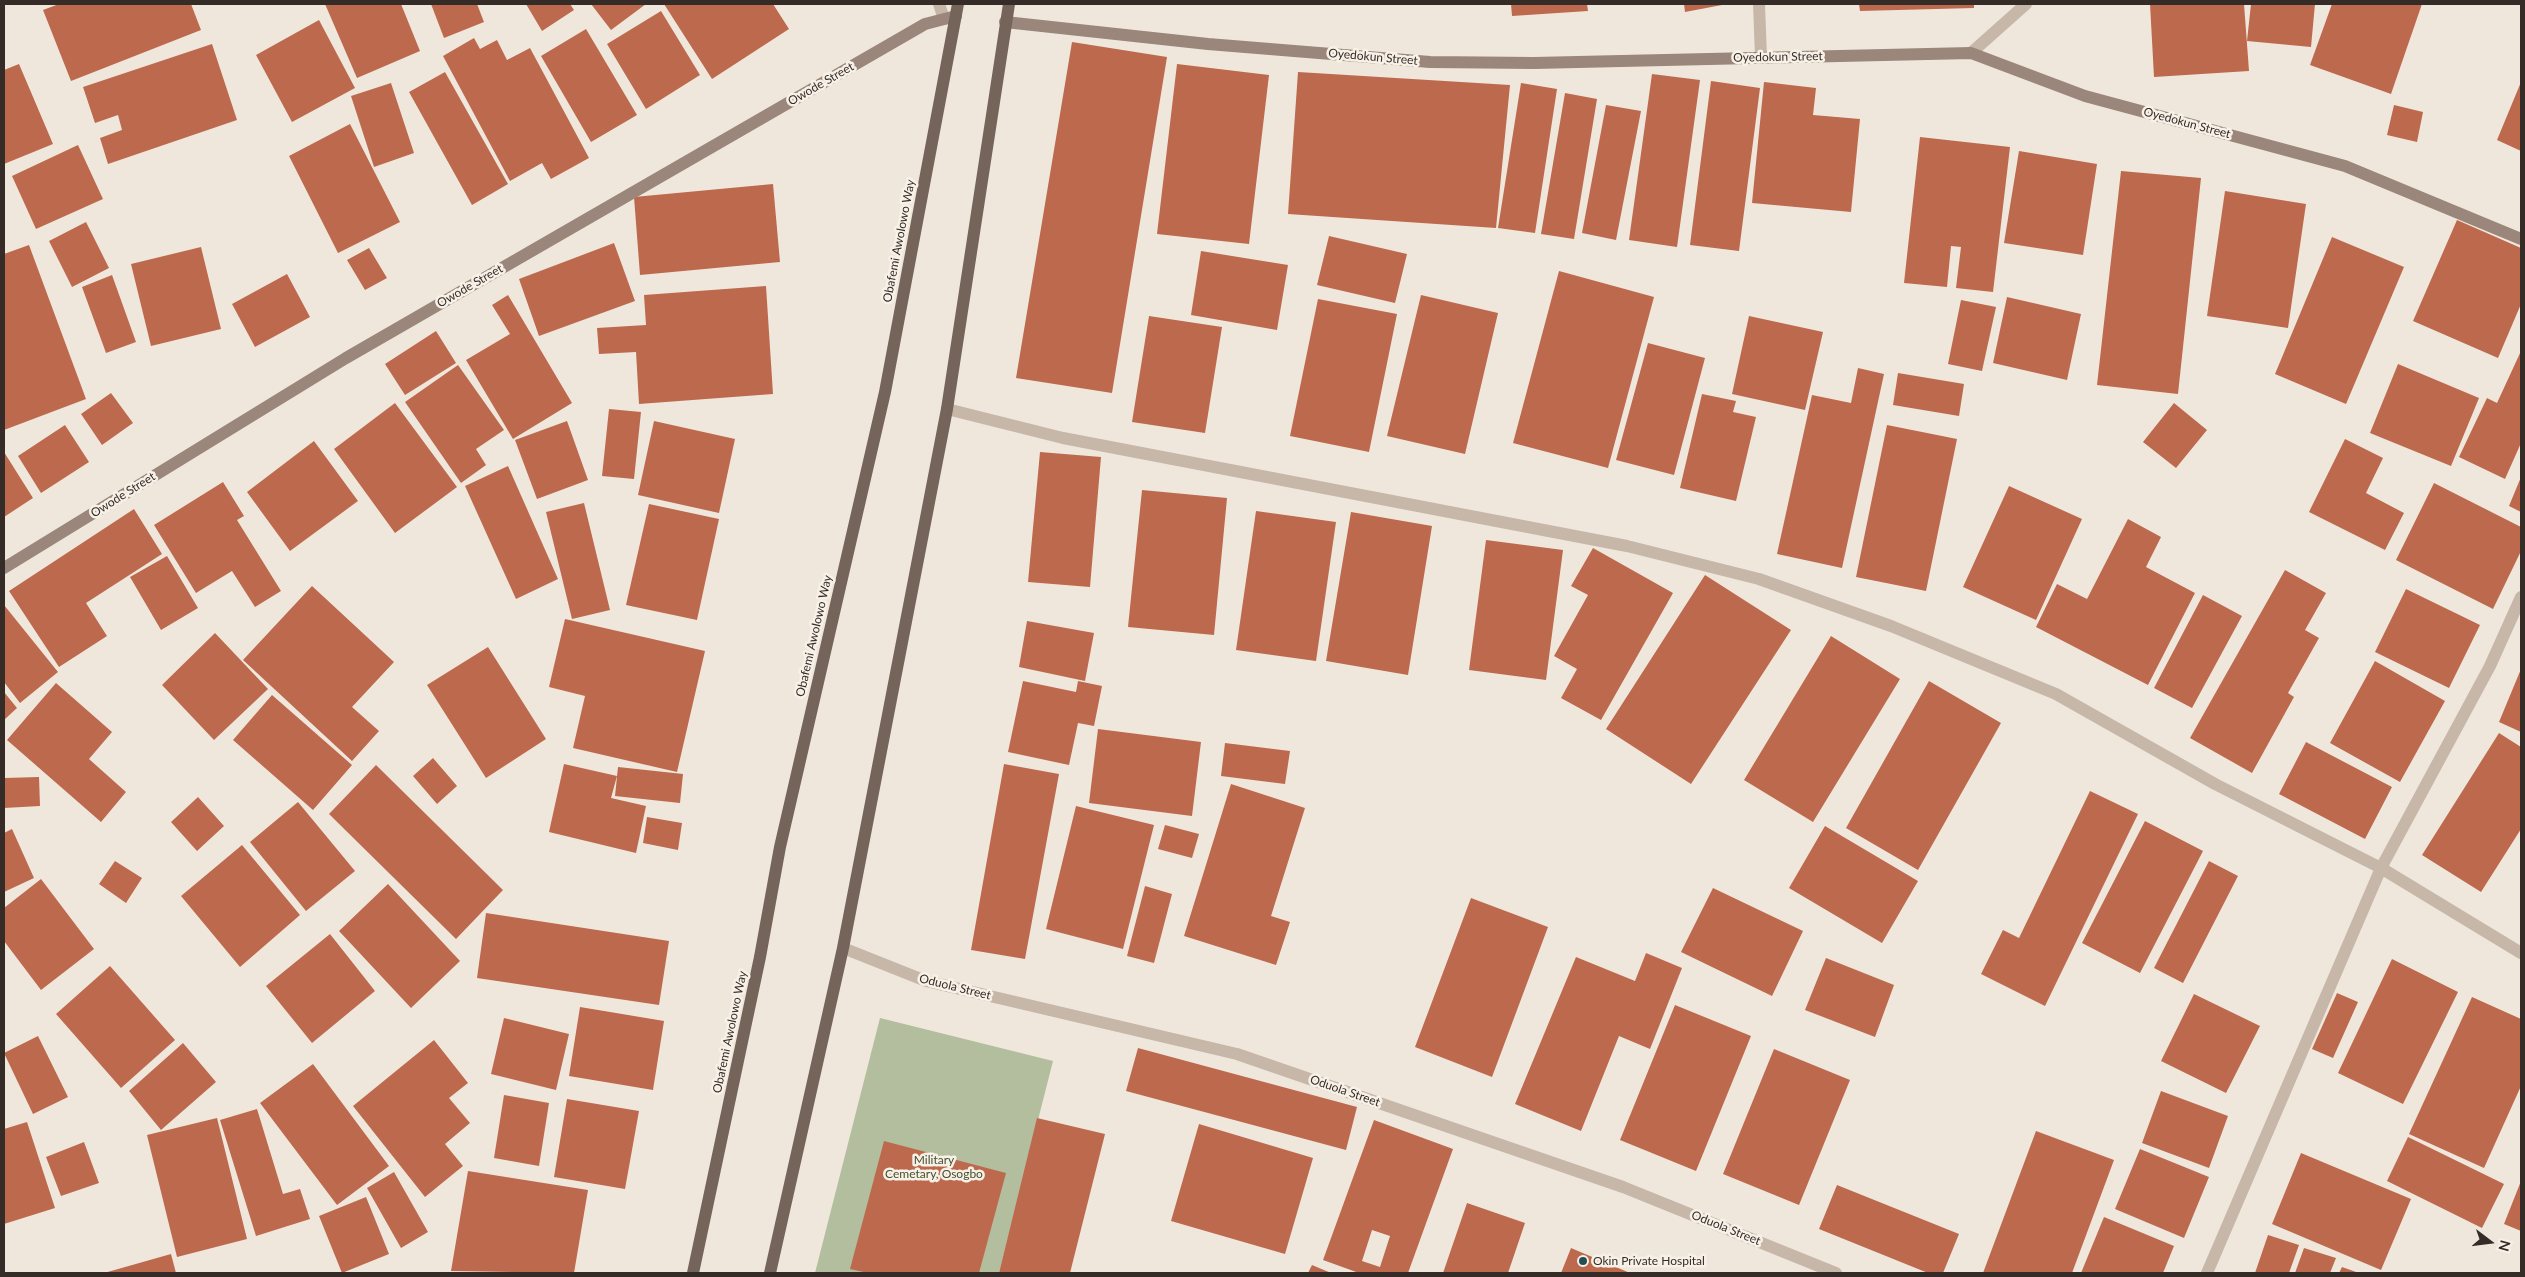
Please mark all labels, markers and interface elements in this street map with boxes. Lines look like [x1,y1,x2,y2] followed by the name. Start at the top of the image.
[1328,46,1418,68] street label: Oyedokun Street
[1733,49,1823,65] street label: Oyedokun Street
[786,59,856,109] street label: Owode Street
[2142,104,2232,142] street label: Oyedokun Street
[880,178,918,304] street label: Obafemi Awolowo Way
[435,261,505,311] street label: Owode Street
[88,469,158,521] street label: Owode Street
[793,574,835,698] street label: Obafemi Awolowo Way
[710,970,750,1094] street label: Obafemi Awolowo Way
[918,971,992,1003] street label: Oduola Street
[1308,1072,1382,1110] street label: Oduola Street
[885,1153,983,1181] park label: Military Cemetary, Osogbo
[1689,1208,1763,1248] street label: Oduola Street
[2465,1217,2515,1267] north arrow
[2495,1239,2515,1253] text: N
[1593,1254,1705,1268] place label: Okin Private Hospital
[1577,1255,1589,1267] marker: Okin Private Hospital

